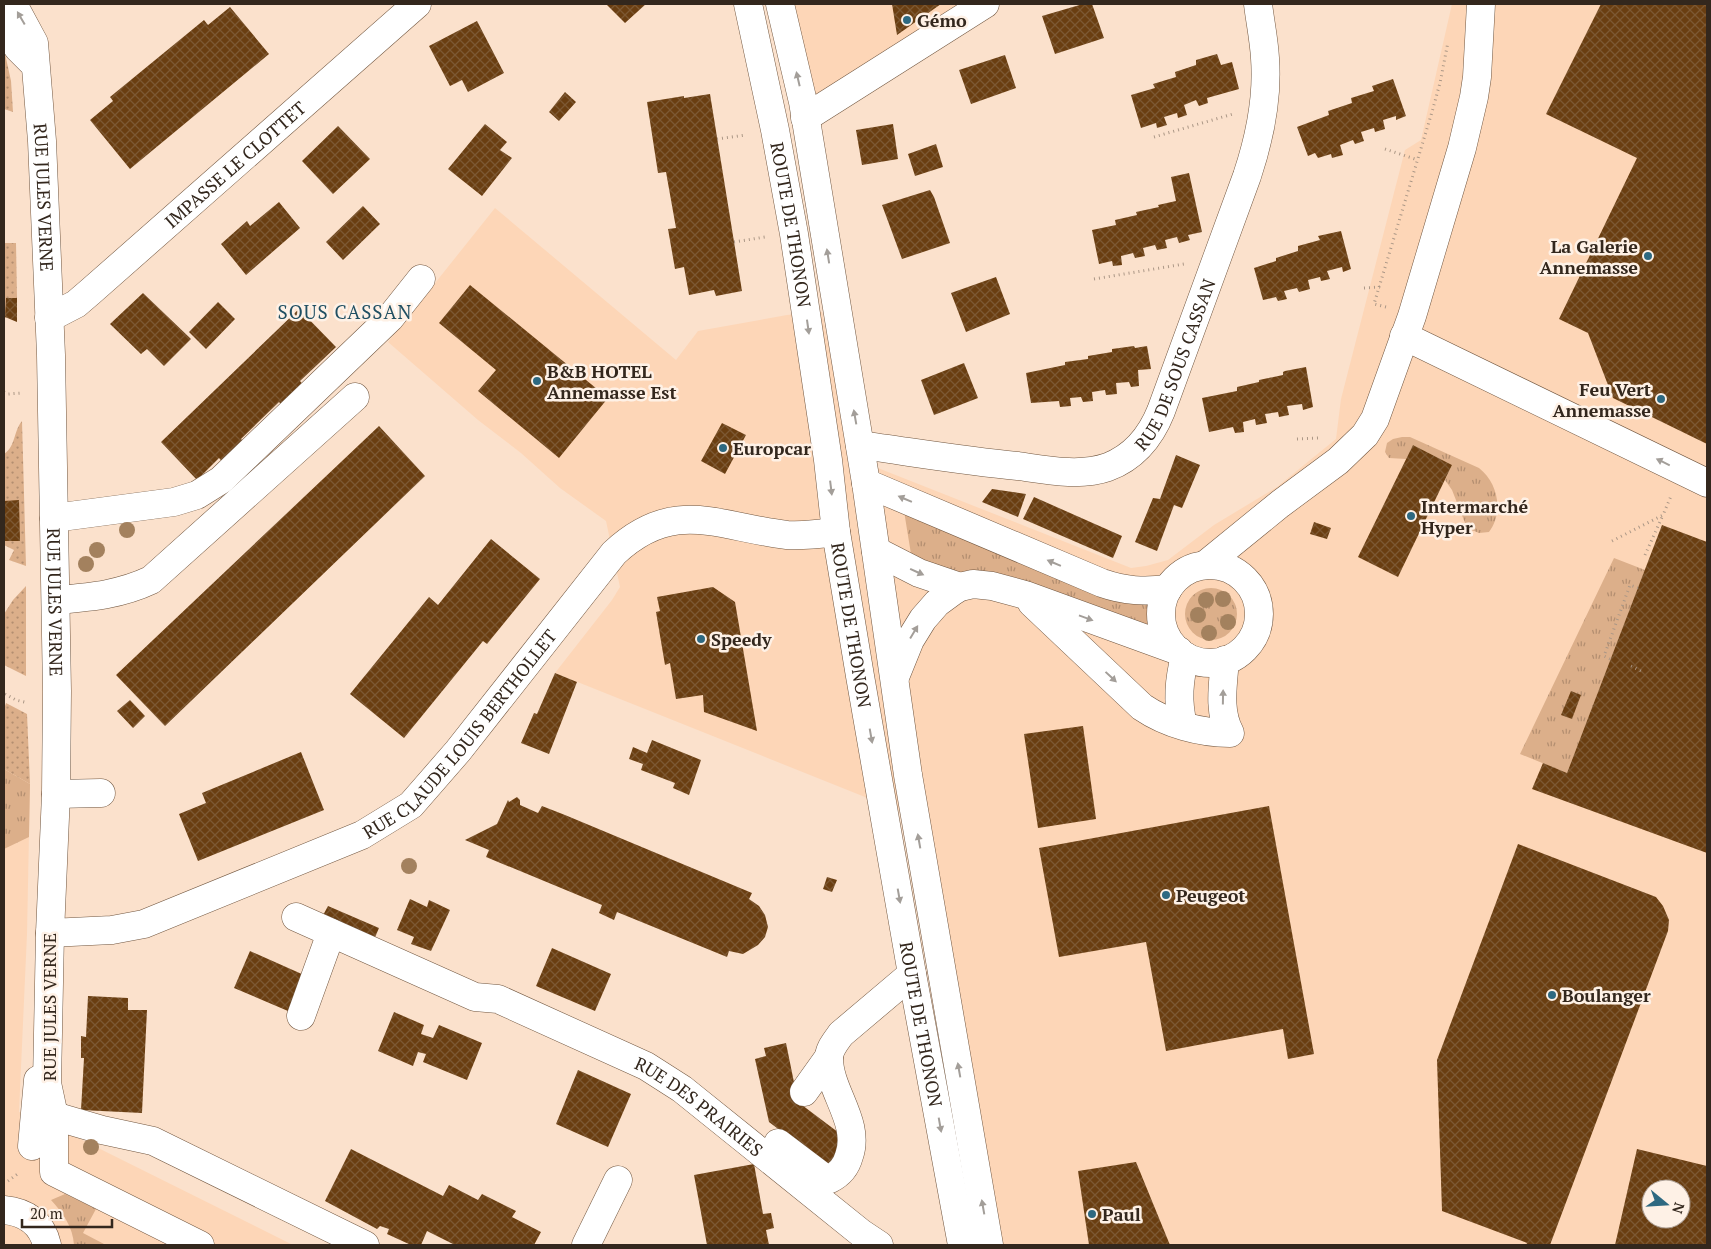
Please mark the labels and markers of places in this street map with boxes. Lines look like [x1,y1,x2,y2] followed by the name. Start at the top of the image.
[917,8,967,32] place label: Gémo
[901,14,913,26] marker: Gémo
[1539,234,1638,279] place label: La Galerie Annemasse
[1642,250,1654,262] marker: La Galerie Annemasse
[547,359,677,404] place label: B&B HOTEL Annemasse Est
[531,375,543,387] marker: B&B HOTEL Annemasse Est
[1552,377,1651,422] place label: Feu Vert Annemasse
[1655,393,1667,405] marker: Feu Vert Annemasse
[733,436,811,460] place label: Europcar
[717,442,729,454] marker: Europcar
[1421,494,1529,539] place label: Intermarché Hyper
[1405,510,1417,522] marker: Intermarché Hyper
[711,627,772,651] place label: Speedy
[695,633,707,645] marker: Speedy
[1176,883,1245,907] place label: Peugeot
[1160,889,1172,901] marker: Peugeot
[1562,983,1651,1007] place label: Boulanger
[1546,989,1558,1001] marker: Boulanger
[1102,1202,1141,1226] place label: Paul
[1086,1208,1098,1220] marker: Paul

